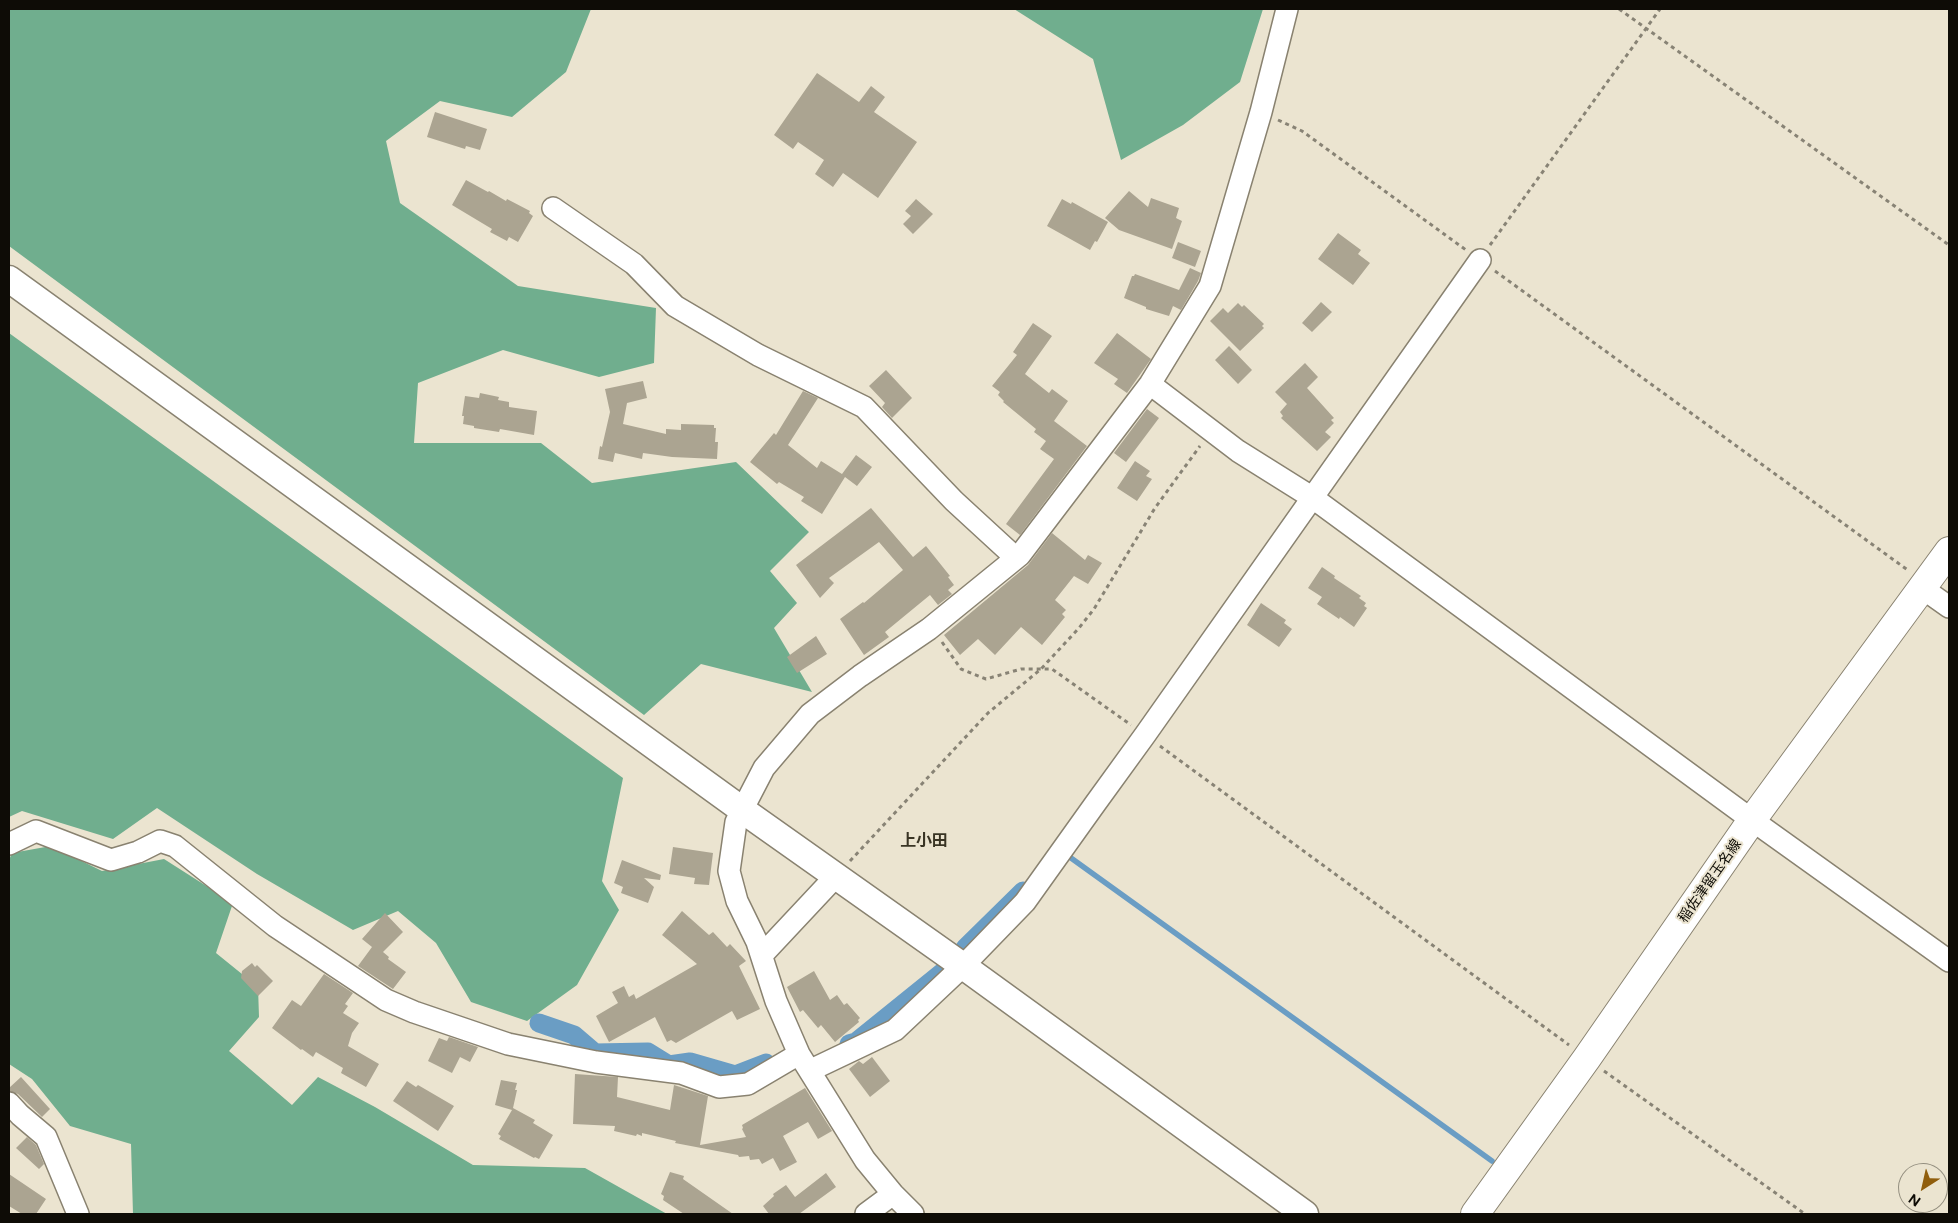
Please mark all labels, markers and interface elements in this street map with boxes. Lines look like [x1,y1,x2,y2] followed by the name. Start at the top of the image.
[900,831,948,851] district label: 上小田
[1675,836,1745,926] street label: 稲佐津留玉名線
[1898,1163,1948,1213] north arrow
[1905,1190,1924,1210] text: N

